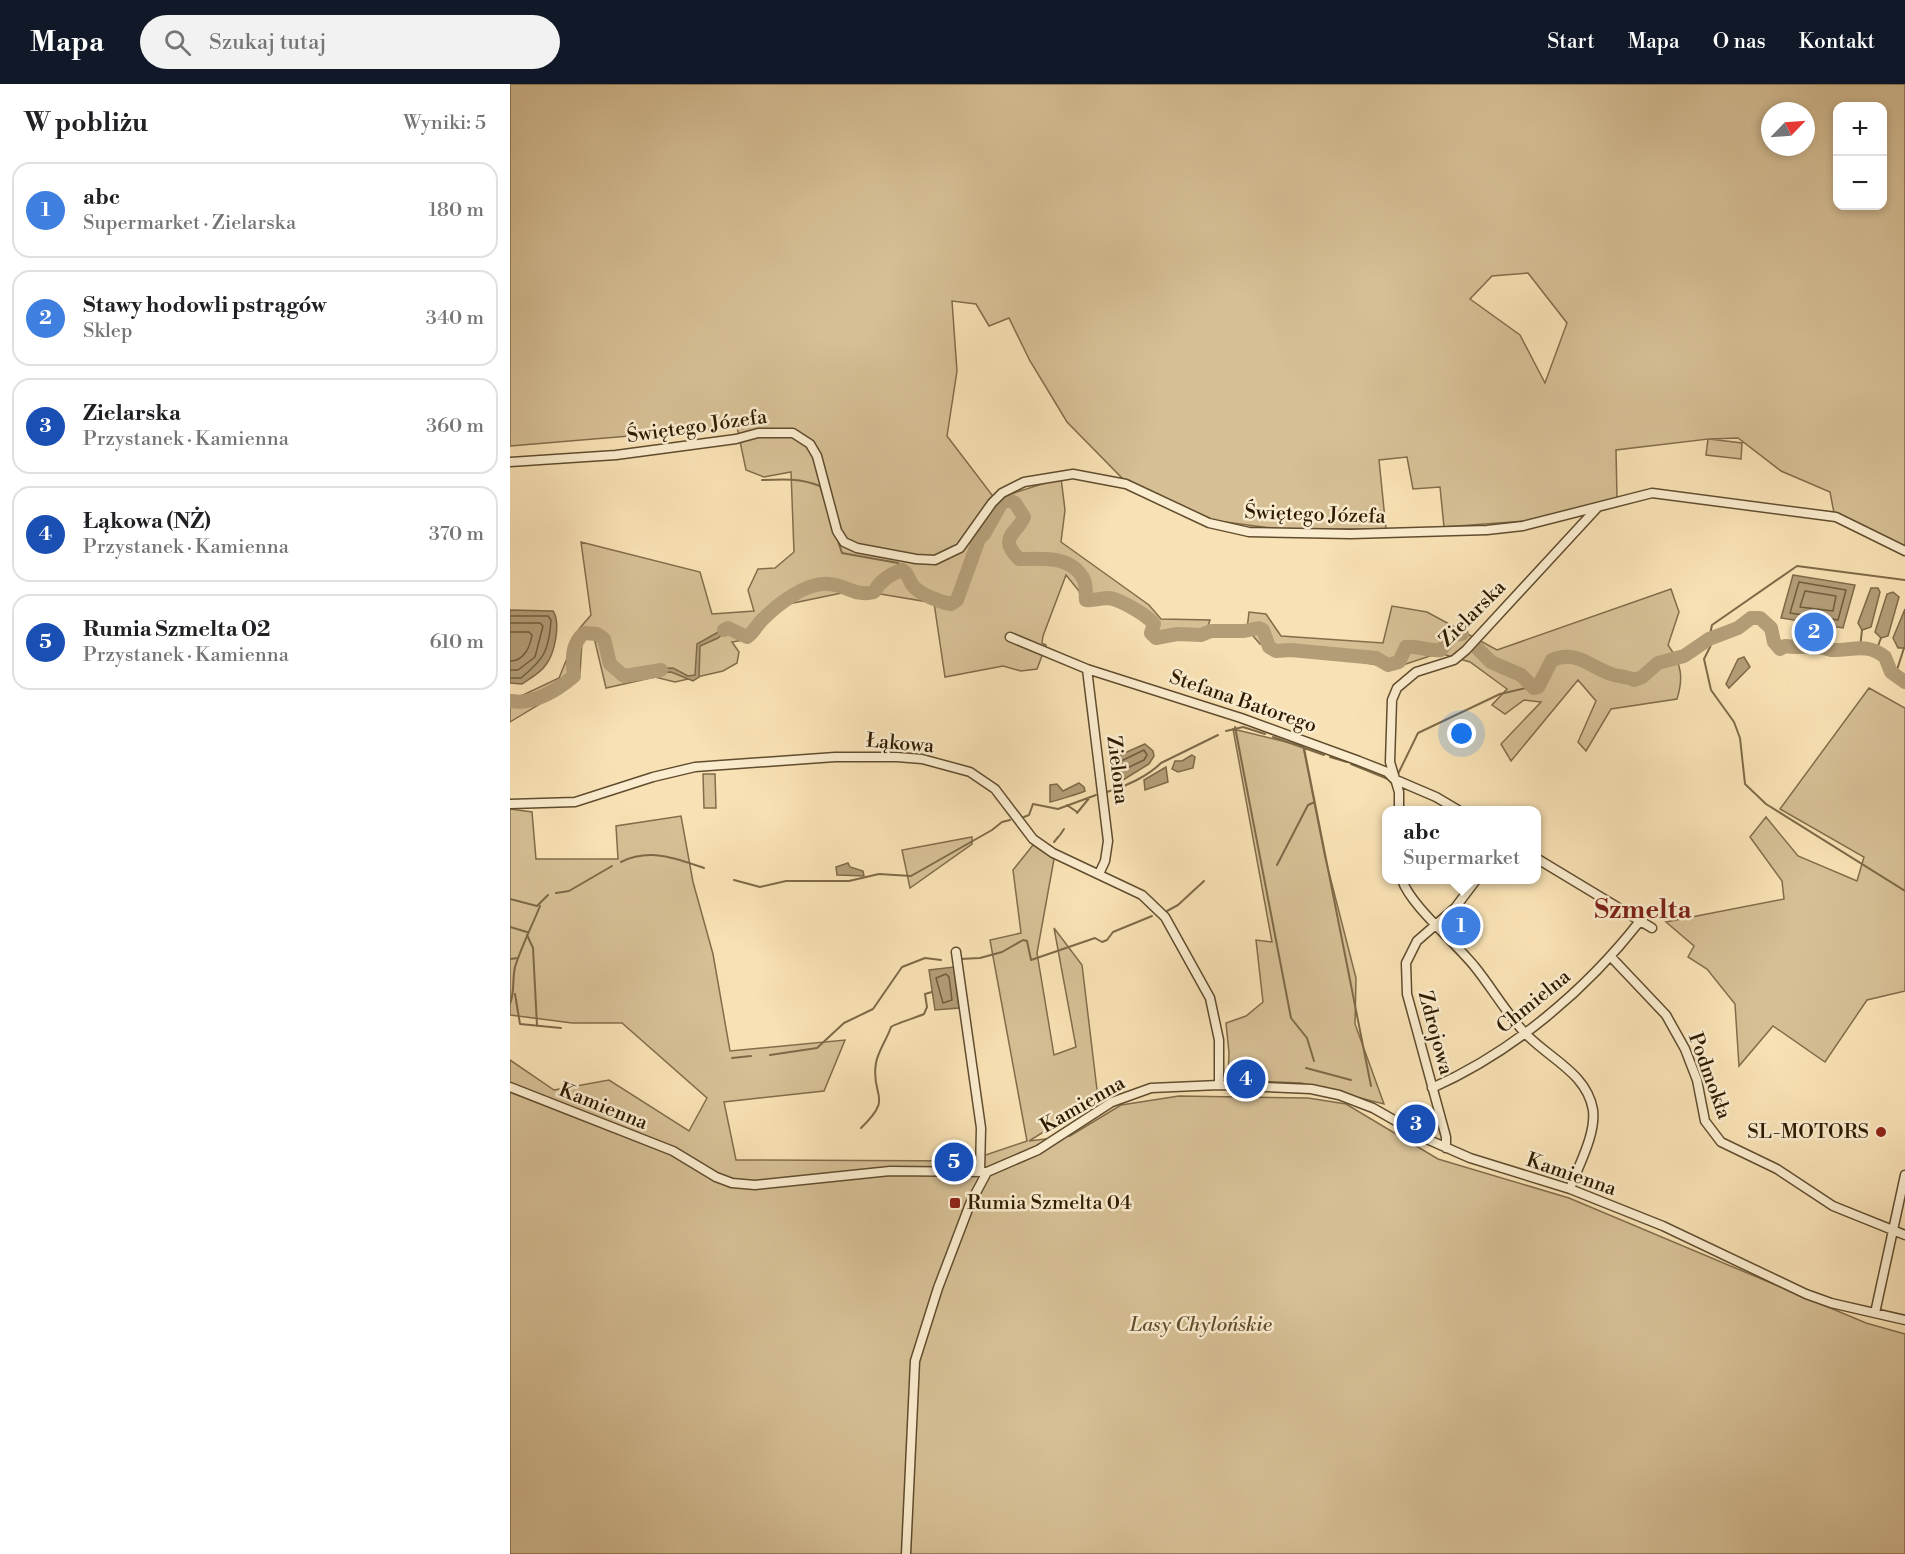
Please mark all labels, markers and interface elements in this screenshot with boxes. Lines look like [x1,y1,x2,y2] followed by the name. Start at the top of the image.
[140,15,560,69] search box
[30,25,104,60] text: Mapa
[161,26,194,59] icon: search
[209,29,326,56] text: Szukaj tutaj
[1547,29,1595,55] text: Start
[1628,29,1680,55] text: Mapa
[1713,29,1766,55] text: O nas
[1799,29,1875,55] text: Kontakt
[1761,102,1815,156] north arrow
[1833,102,1887,210] map controls
[1833,102,1887,156] button: +
[24,107,148,139] text: W pobliżu
[403,111,486,136] text: Wyniki: 5
[1833,156,1887,210] button: −
[83,184,120,211] text: abc
[41,198,50,223] text: 1
[429,198,484,223] text: 180 m
[83,211,296,236] text: Supermarket · Zielarska
[83,292,326,319] text: Stawy hodowli pstrągów
[39,306,52,331] text: 2
[426,306,484,331] text: 340 m
[83,319,133,344] text: Sklep
[83,400,181,427] text: Zielarska
[625,404,770,449] street label: Świętego Józefa
[39,414,52,439] text: 3
[426,414,484,439] text: 360 m
[83,427,289,452] text: Przystanek · Kamienna
[1244,499,1387,530] street label: Świętego Józefa
[83,508,211,535] text: Łąkowa (NŻ)
[39,522,52,547] text: 4
[429,522,484,547] text: 370 m
[83,535,289,560] text: Przystanek · Kamienna
[1434,575,1512,653] street label: Zielarska
[1794,610,1834,654] pin: 2
[83,616,271,643] text: Rumia Szmelta 02
[39,630,52,655] text: 5
[430,630,484,655] text: 610 m
[83,643,289,668] text: Przystanek · Kamienna
[1166,665,1320,739] street label: Stefana Batorego
[1447,719,1476,748] your location
[865,729,936,760] street label: Łąkowa
[1100,734,1134,807] street label: Zielona
[1382,806,1541,884] popup
[1403,819,1440,846] text: abc
[1403,846,1520,871] text: Supermarket
[1594,894,1693,926] district label: Szmelta
[1442,904,1480,948] pin: 1
[1492,964,1577,1039] street label: Chmielna
[1412,988,1458,1078] street label: Zdrojowa
[1682,1029,1736,1123] street label: Podmokła
[1226,1056,1266,1102] pin: 4
[1036,1070,1131,1139] street label: Kamienna
[555,1078,652,1136] street label: Kamienna
[1396,1102,1436,1146] pin: 3
[1747,1120,1869,1145] place label: SL-MOTORS
[1874,1125,1888,1139] marker: SL-MOTORS
[934,1140,974,1184] pin: 5
[1523,1148,1620,1202] street label: Kamienna
[967,1191,1132,1216] place label: Rumia Szmelta 04
[948,1196,962,1210] marker: Rumia Szmelta 04
[1129,1313,1273,1338] park label: Lasy Chylońskie

